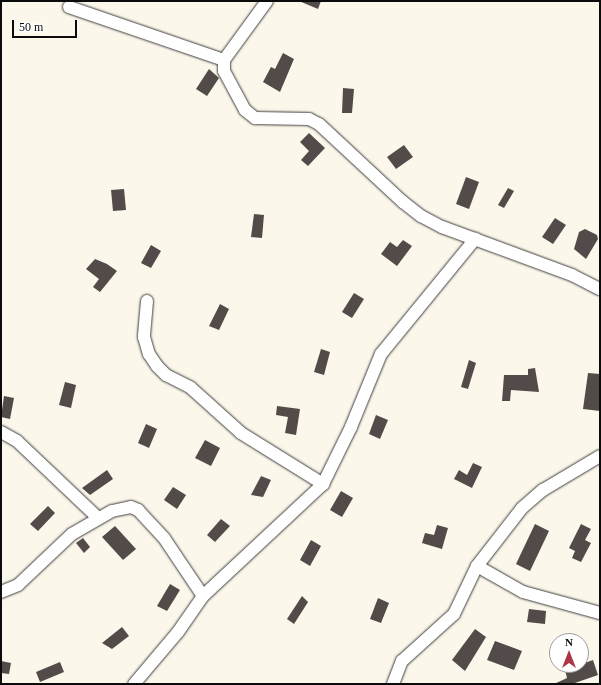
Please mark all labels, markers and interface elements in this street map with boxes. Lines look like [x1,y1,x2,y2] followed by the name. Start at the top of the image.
[14,12,79,38] scale bar
[19,20,43,34] text: 50 m
[549,633,589,673] north arrow
[565,636,573,648] text: N

